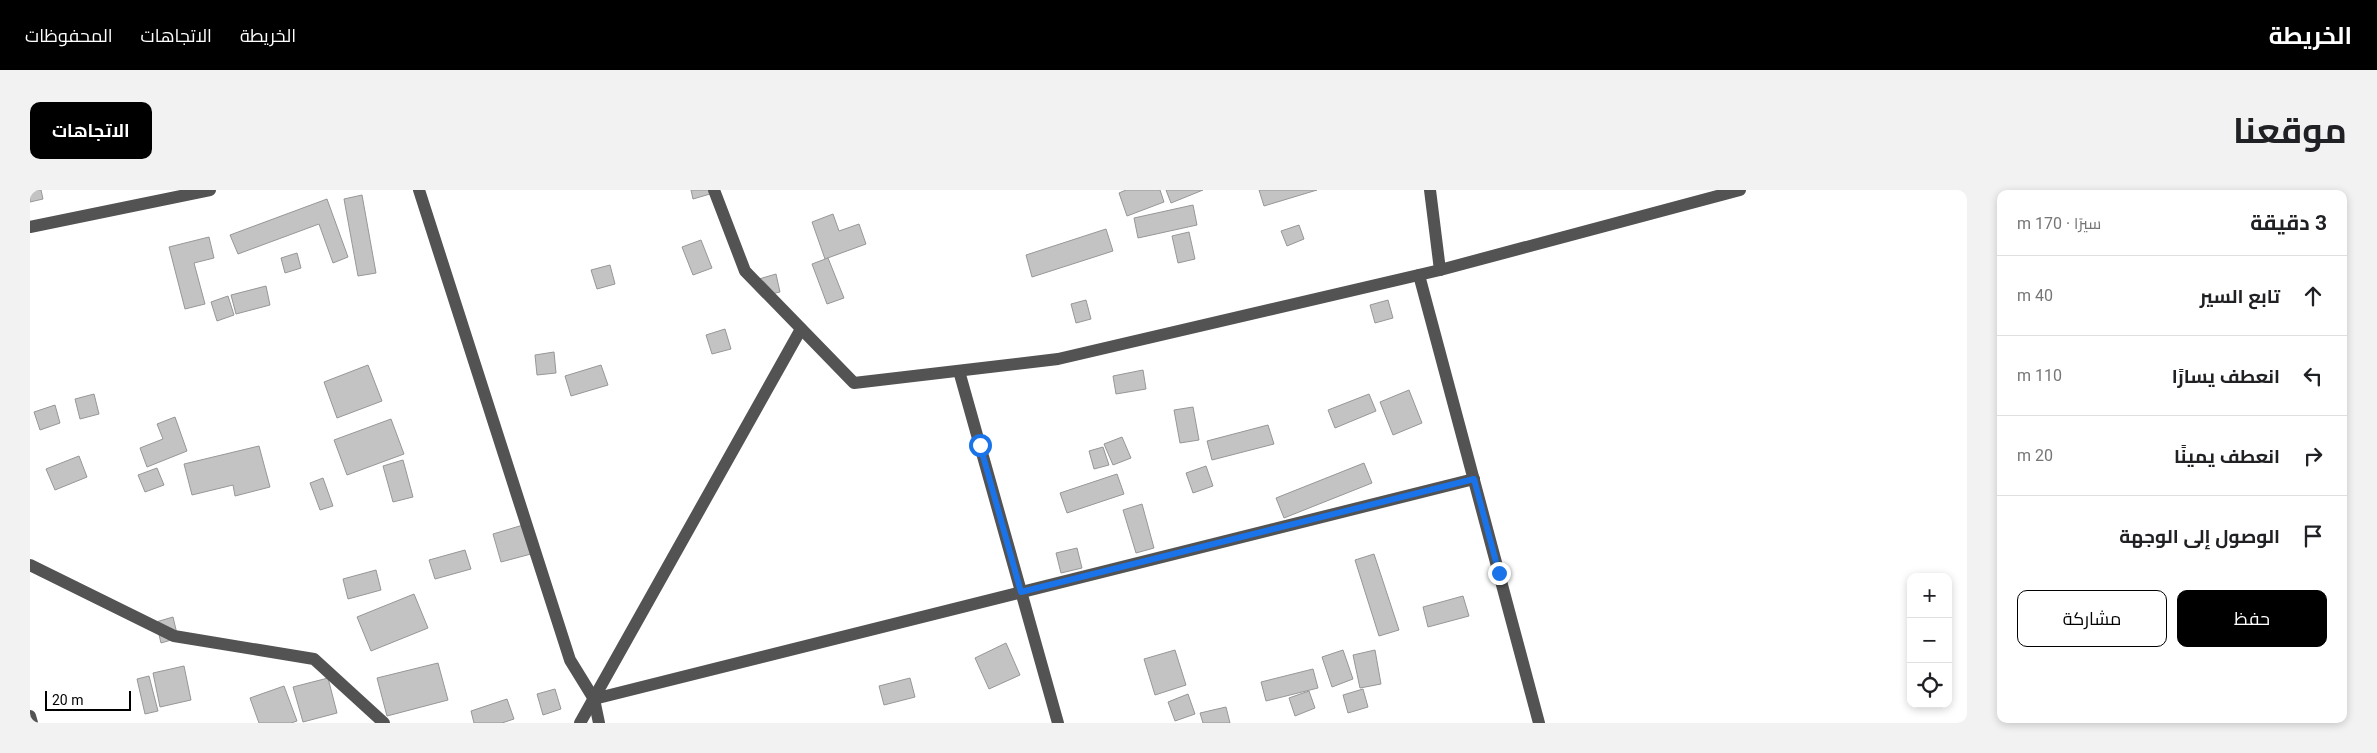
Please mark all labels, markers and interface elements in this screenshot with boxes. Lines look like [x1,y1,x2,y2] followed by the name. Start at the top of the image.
[2269,22,2352,50] text: الخريطة
[25,25,113,46] text: المحفوظات
[141,25,212,46] text: الاتجاهات
[240,25,296,46] text: الخريطة
[30,102,152,159] button: الاتجاهات
[2233,111,2347,152] text: موقعنا
[2250,211,2327,235] text: 3 دقيقة
[2017,214,2101,233] text: سيرًا · 170 m
[2299,282,2327,310] icon: ahead
[2200,285,2280,308] text: تابع السير
[2017,286,2053,305] text: 40 m
[2299,362,2327,390] icon: left
[2172,365,2280,388] text: انعطف يسارًا
[2017,366,2062,385] text: 110 m
[969,434,992,457] route start
[2299,442,2327,470] icon: right
[2174,445,2280,468] text: انعطف يمينًا
[2017,446,2053,465] text: 20 m
[2299,522,2327,550] icon: arrive
[2119,525,2280,548] text: الوصول إلى الوجهة
[1488,562,1511,585] route end
[1907,573,1952,708] map controls
[1907,573,1952,618] button: +
[2017,590,2167,647] button: مشاركة
[2177,590,2327,647] button: حفظ
[1907,618,1952,663] button: −
[1907,663,1952,708] button: locate
[45,688,131,711] scale bar
[52,692,84,708] text: 20 m

